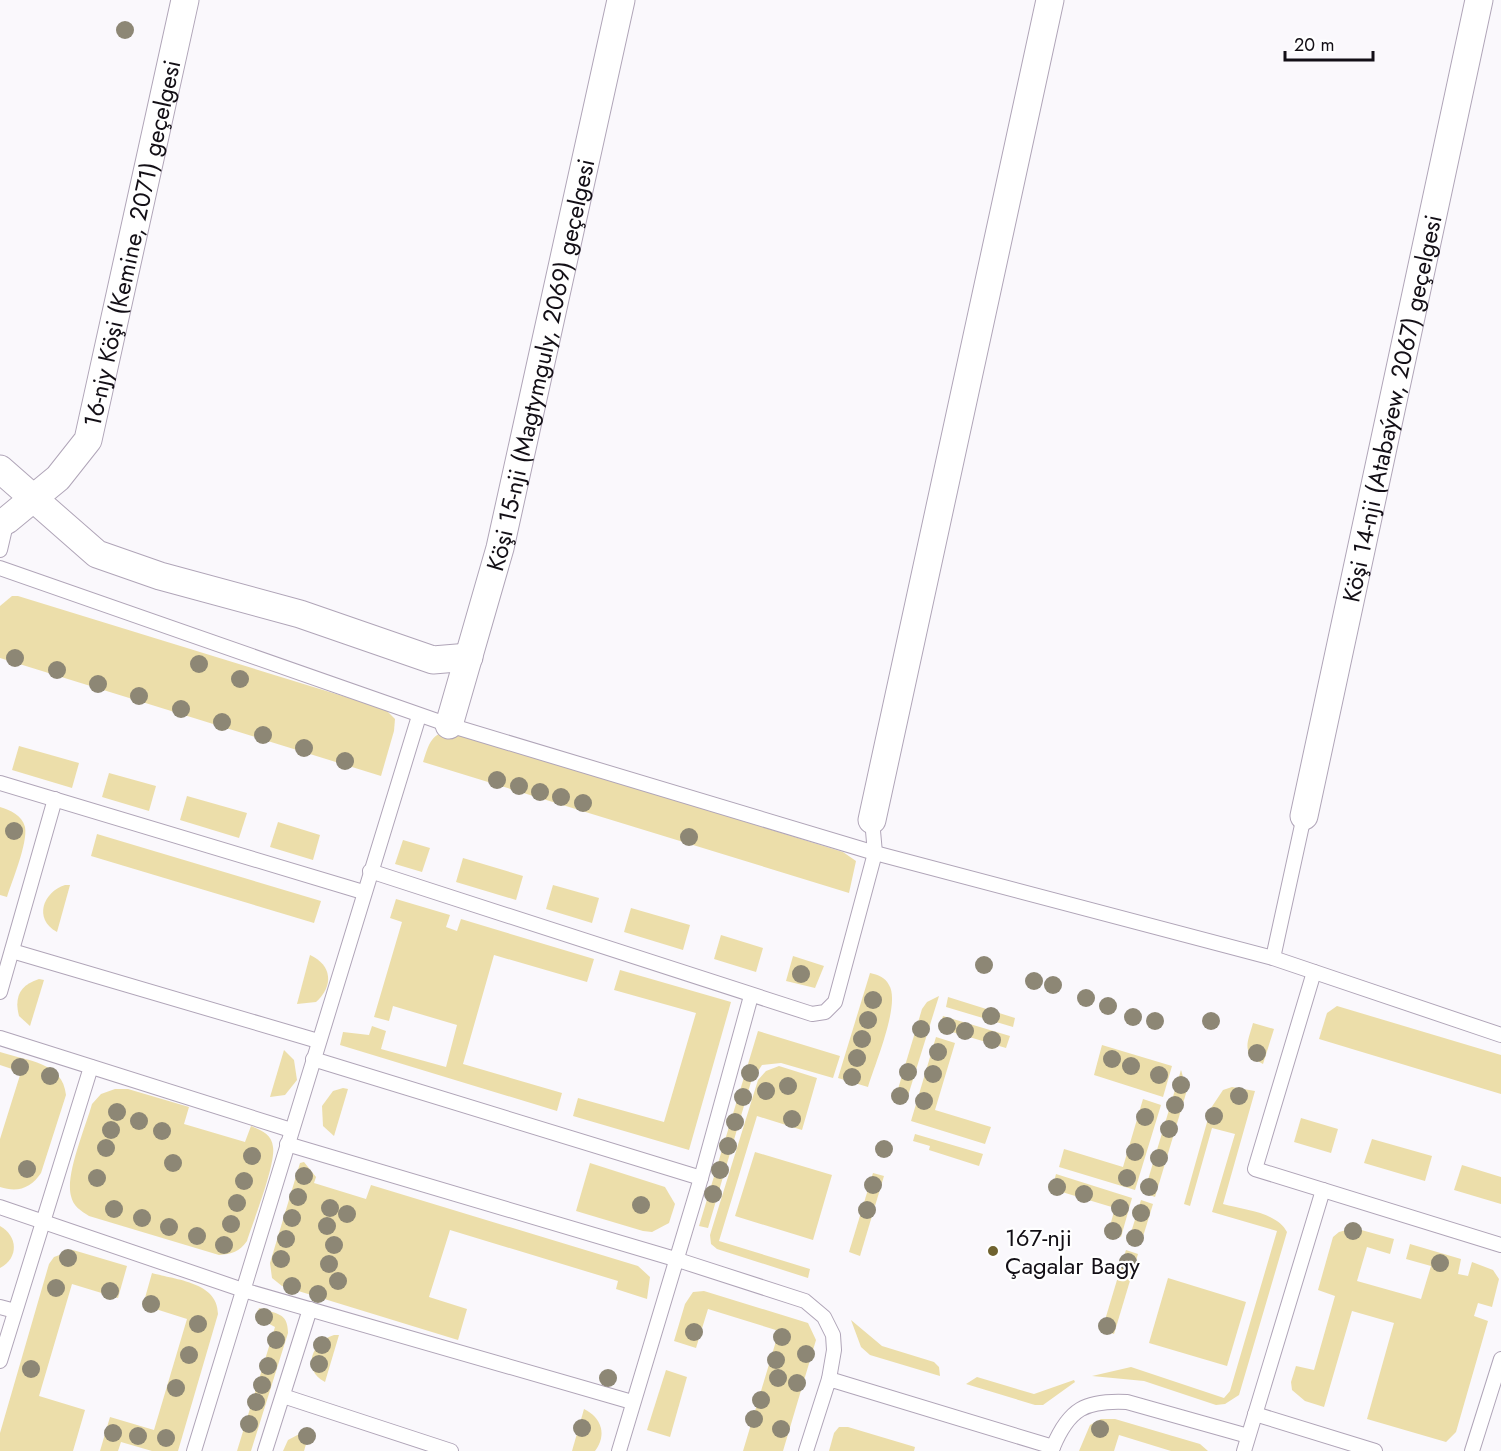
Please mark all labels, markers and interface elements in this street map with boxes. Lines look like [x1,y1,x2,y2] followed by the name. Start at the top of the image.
[1285,24,1374,62] scale bar
[1294,32,1334,58] text: 20 m
[74,56,189,430] street label: 16-njy Köşi (Kemine, 2071) geçelgesi
[477,155,603,575] street label: Köşi 15-nji (Magtymguly, 2069) geçelgesi
[1333,211,1450,605] street label: Köşi 14-nji (Atabaýew, 2067) geçelgesi
[1005,1220,1140,1283] place label: 167-nji Çagalar Bagy
[986,1244,1000,1258] marker: 167-nji Çagalar Bagy

